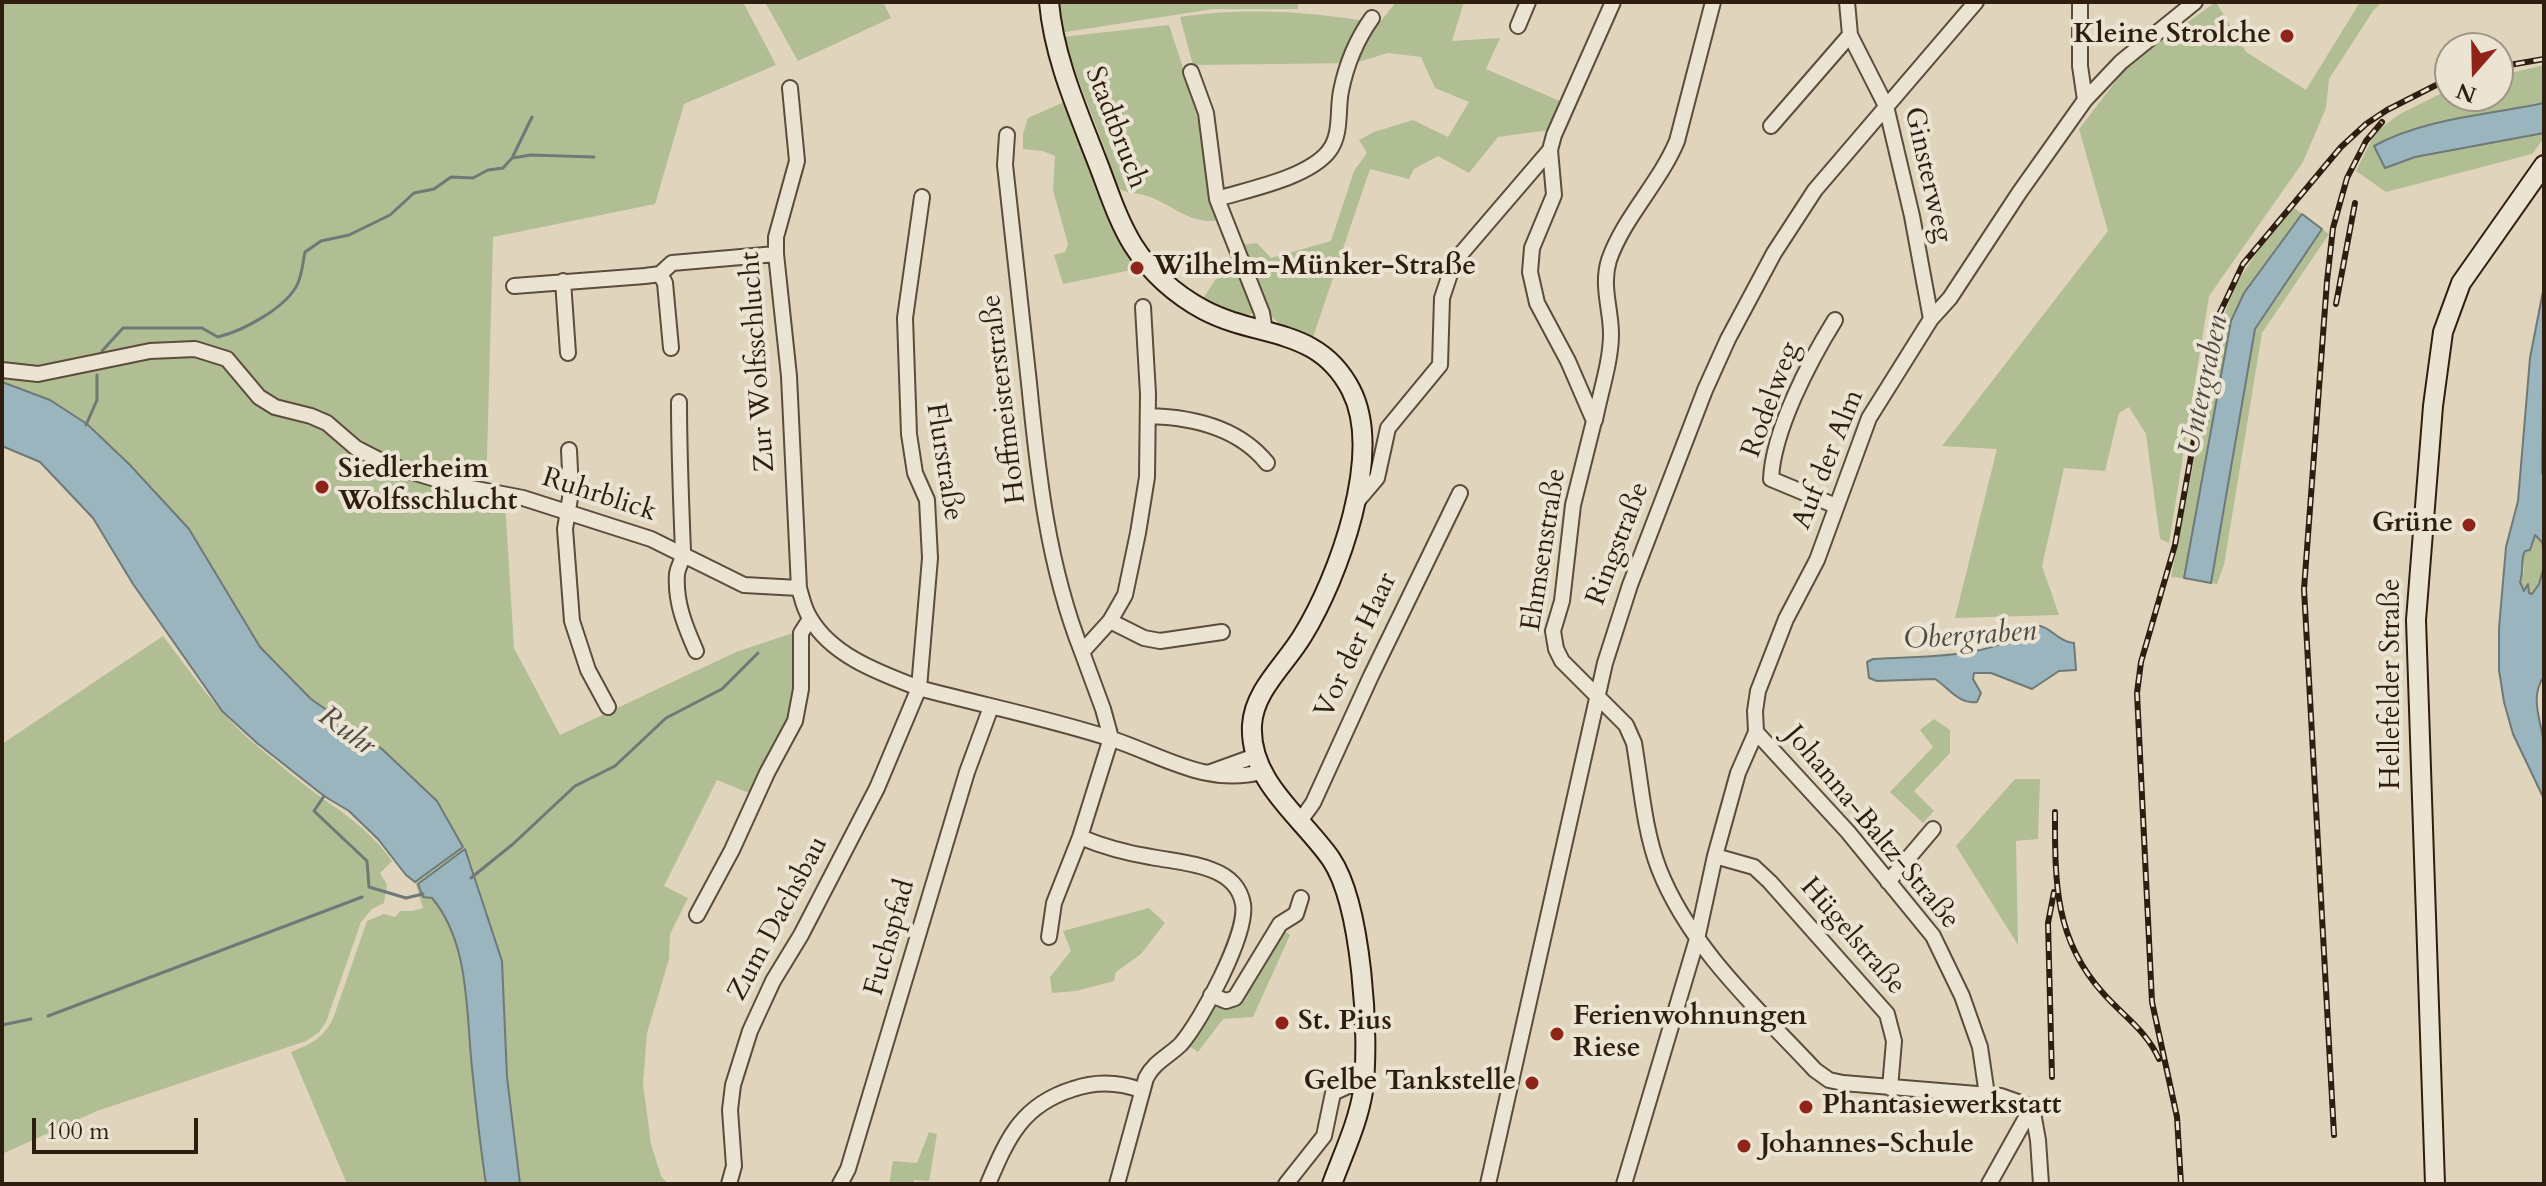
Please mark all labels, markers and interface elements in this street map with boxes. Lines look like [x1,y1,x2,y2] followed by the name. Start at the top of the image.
[2073,19,2271,53] place label: Kleine Strolche
[2278,27,2296,45] marker: Kleine Strolche
[2434,32,2514,112] north arrow
[1076,62,1154,194] street label: Stadtbruch
[2452,75,2481,110] text: N
[1895,104,1959,246] street label: Ginsterweg
[735,251,783,473] street label: Zur Wolfsschlucht
[1153,251,1476,285] place label: Wilhelm-Münker-Straße
[1128,259,1146,277] marker: Wilhelm-Münker-Straße
[975,292,1035,506] street label: Hoffmeisterstraße
[2173,312,2237,460] water label: Untergraben
[1736,338,1808,462] street label: Rodelweg
[1786,385,1872,535] street label: Auf der Alm
[917,401,969,523] street label: Flurstraße
[338,454,517,520] place label: Siedlerheim Wolfsschlucht
[538,462,660,530] street label: Ruhrblick
[1516,466,1574,634] street label: Ehmsenstraße
[313,478,331,496] marker: Siedlerheim Wolfsschlucht
[1580,478,1658,610] street label: Ringstraße
[2372,508,2453,542] place label: Grüne
[2460,516,2478,534] marker: Grüne
[1309,568,1405,724] street label: Vor der Haar
[2376,578,2410,790] street label: Hellefelder Straße
[1902,614,2038,660] water label: Obergraben
[310,699,382,765] water label: Ruhr
[1776,719,1966,937] street label: Johanna-Baltz-Straße
[722,831,836,1007] street label: Zum Dachsbau
[1792,872,1912,1002] street label: Hügelstraße
[858,876,924,1000] street label: Fuchspfad
[1573,1001,1807,1067] place label: Ferienwohnungen Riese
[1298,1006,1392,1040] place label: St. Pius
[1273,1014,1291,1032] marker: St. Pius
[1548,1025,1566,1043] marker: Ferienwohnungen Riese
[1304,1066,1516,1100] place label: Gelbe Tankstelle
[1523,1074,1541,1092] marker: Gelbe Tankstelle
[1822,1090,2061,1124] place label: Phantasiewerkstatt
[1797,1098,1815,1116] marker: Phantasiewerkstatt
[36,1102,202,1152] scale bar
[46,1115,110,1148] text: 100 m
[1760,1129,1974,1163] place label: Johannes-Schule
[1735,1137,1753,1155] marker: Johannes-Schule

